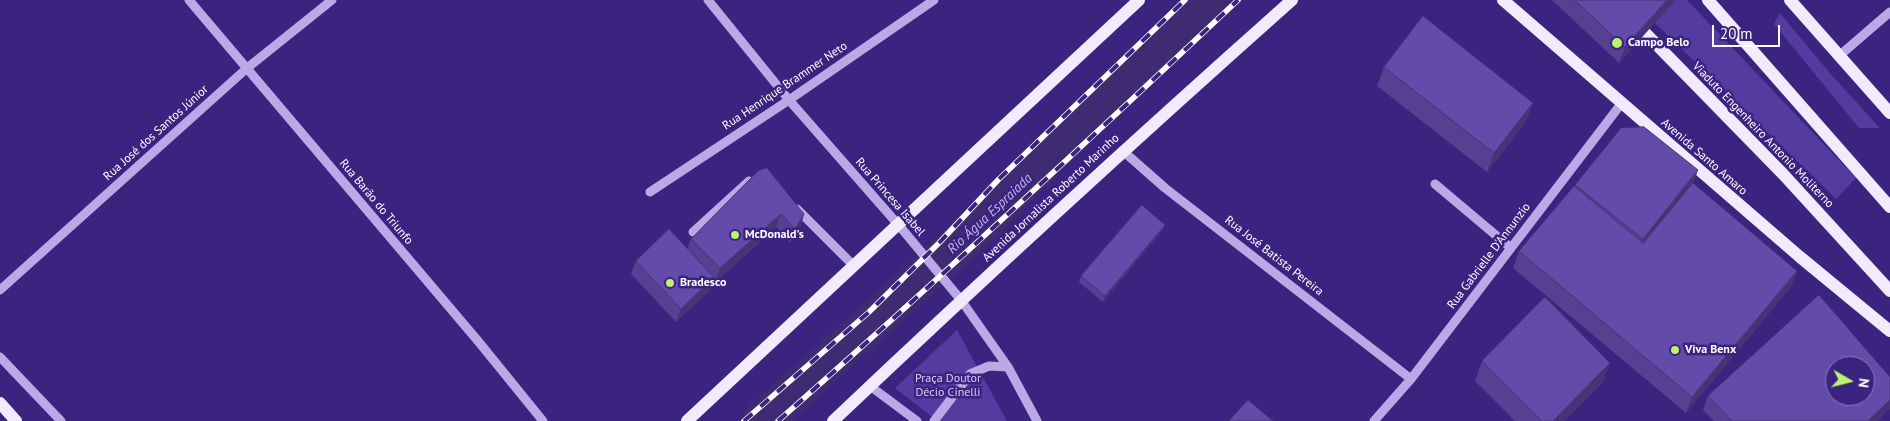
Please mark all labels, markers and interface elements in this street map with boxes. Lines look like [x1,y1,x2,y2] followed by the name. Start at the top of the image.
[1715,15,1782,47] scale bar
[1720,24,1753,43] text: 20 m
[1610,36,1624,50] marker: Campo Belo
[1628,36,1689,50] place label: Campo Belo
[720,39,850,133] street label: Rua Henrique Brammer Neto
[1689,59,1837,211] street label: Viaduto Engenheiro Antonio Moliterno
[101,82,211,184] street label: Rua José dos Santos Júnior
[1658,116,1750,198] street label: Avenida Santo Amaro
[980,131,1122,265] street label: Avenida Jornalista Roberto Marinho
[852,155,928,239] street label: Rua Princesa Isabel
[336,156,416,248] street label: Rua Barão do Triunfo
[944,170,1036,258] water label: Rio Água Espraiada
[1444,200,1534,312] street label: Rua Gabrielle D'Annunzio
[1222,213,1326,299] street label: Rua José Batista Pereira
[745,228,804,242] place label: McDonald's
[729,229,741,241] marker: McDonald's
[680,276,726,290] place label: Bradesco
[664,277,676,289] marker: Bradesco
[1685,343,1736,357] place label: Viva Benx
[1669,344,1681,356] marker: Viva Benx
[1825,356,1875,406] north arrow
[915,372,981,400] park label: Praça Doutor Décio Cinelli
[1854,377,1873,389] text: N

